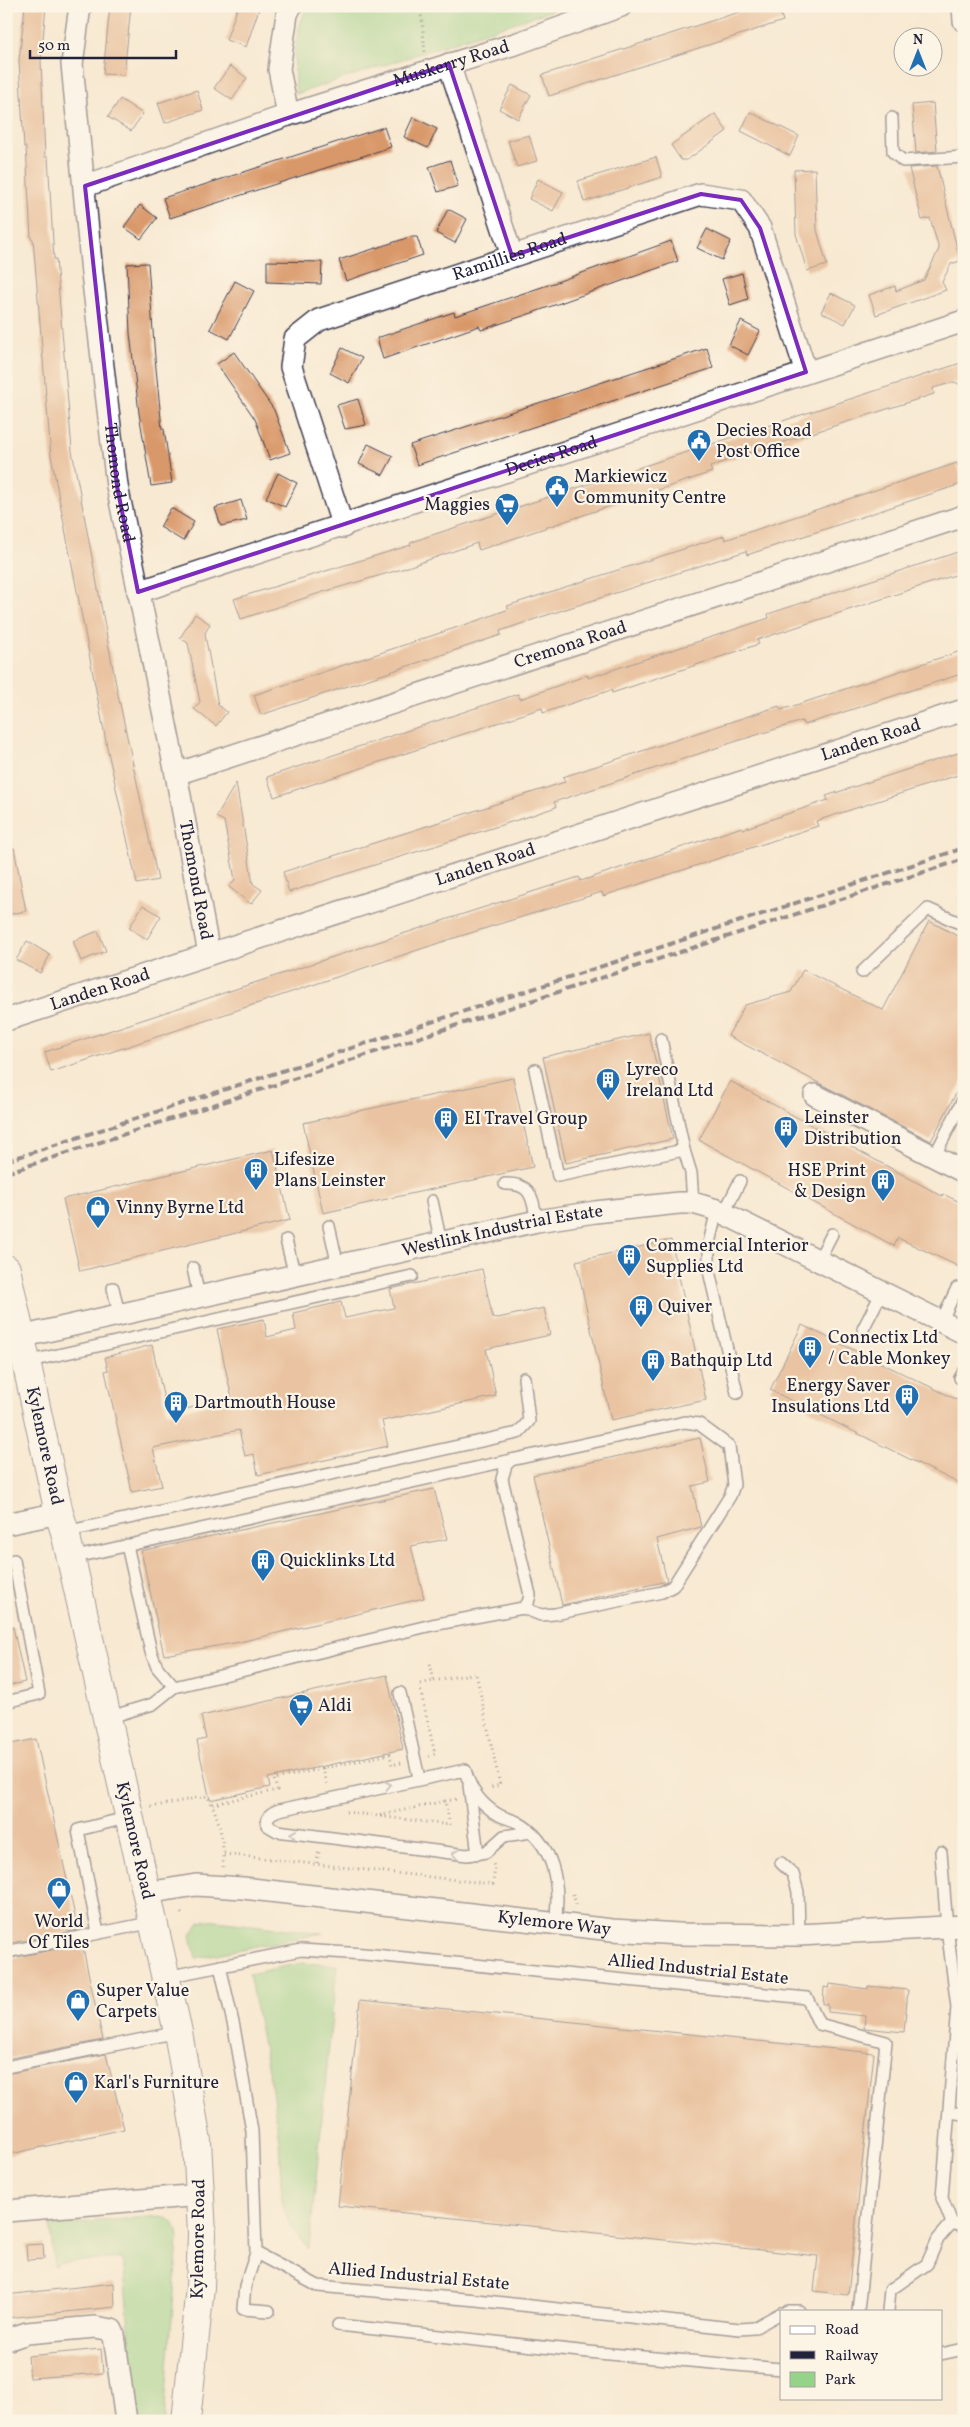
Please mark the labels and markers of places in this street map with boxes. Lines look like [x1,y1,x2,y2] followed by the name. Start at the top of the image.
[716,419,812,465] place label: Decies Road Post Office
[686,428,712,462] public building icon: Decies Road Post Office
[574,465,726,511] place label: Markiewicz Community Centre
[544,474,570,508] public building icon: Markiewicz Community Centre
[494,492,520,526] supermarket icon: Maggies
[424,493,490,518] place label: Maggies
[626,1058,714,1104] place label: Lyreco Ireland Ltd
[595,1067,621,1101] building icon: Lyreco Ireland Ltd
[433,1106,459,1140] building icon: EI Travel Group
[804,1106,902,1152] place label: Leinster Distribution
[464,1107,588,1132] place label: EI Travel Group
[773,1115,799,1149] building icon: Leinster Distribution
[274,1148,386,1194] place label: Lifesize Plans Leinster
[243,1157,269,1191] building icon: Lifesize Plans Leinster
[788,1159,866,1205] place label: HSE Print & Design
[870,1168,896,1202] building icon: HSE Print & Design
[85,1195,111,1229] shop icon: Vinny Byrne Ltd
[116,1196,244,1221] place label: Vinny Byrne Ltd
[646,1234,809,1280] place label: Commercial Interior Supplies Ltd
[616,1243,642,1277] building icon: Commercial Interior Supplies Ltd
[628,1294,654,1328] building icon: Quiver
[658,1295,713,1320] place label: Quiver
[828,1326,951,1372] place label: Connectix Ltd / Cable Monkey
[797,1335,823,1369] building icon: Connectix Ltd / Cable Monkey
[640,1348,666,1382] building icon: Bathquip Ltd
[670,1349,773,1374] place label: Bathquip Ltd
[771,1374,890,1420] place label: Energy Saver Insulations Ltd
[894,1383,920,1417] building icon: Energy Saver Insulations Ltd
[163,1390,189,1424] building icon: Dartmouth House
[194,1391,336,1416] place label: Dartmouth House
[250,1548,276,1582] building icon: Quicklinks Ltd
[280,1549,395,1574] place label: Quicklinks Ltd
[288,1693,314,1727] supermarket icon: Aldi
[318,1694,352,1719] place label: Aldi
[46,1876,72,1910] shop icon: World Of Tiles
[29,1910,89,1956] place label: World Of Tiles
[96,1979,189,2025] place label: Super Value Carpets
[65,1988,91,2022] shop icon: Super Value Carpets
[63,2070,89,2104] shop icon: Karl's Furniture
[94,2071,219,2096] place label: Karl's Furniture

